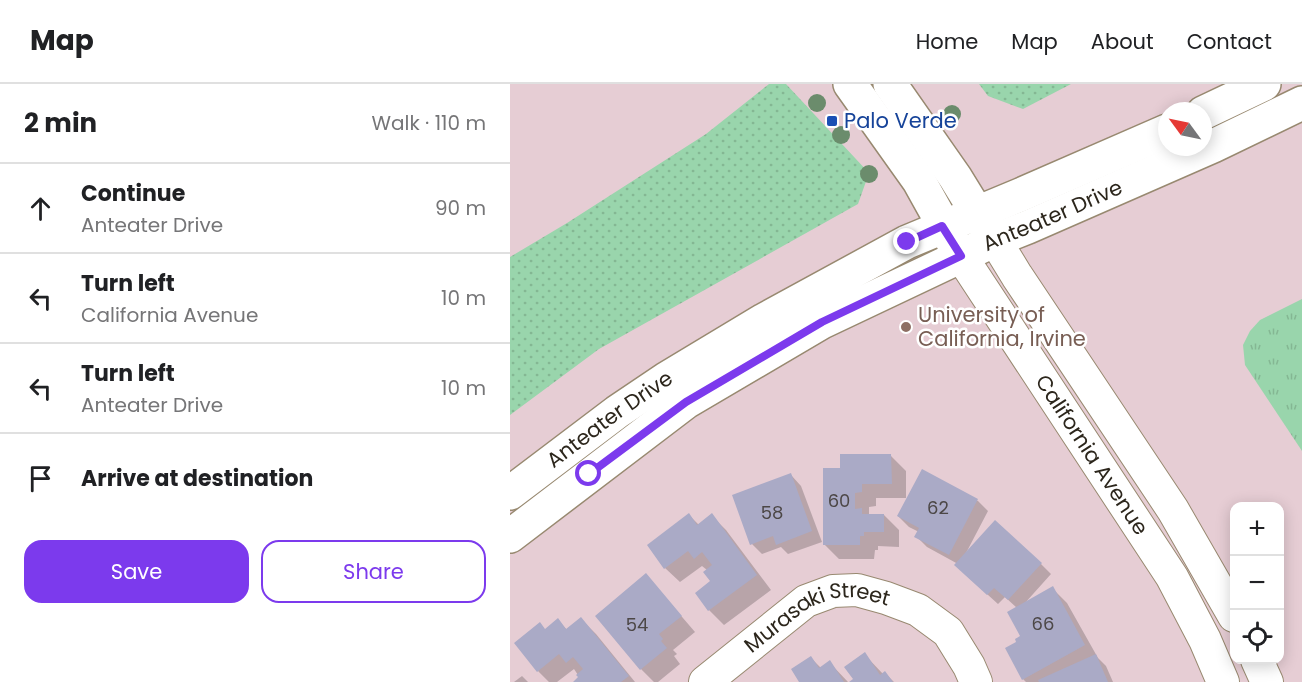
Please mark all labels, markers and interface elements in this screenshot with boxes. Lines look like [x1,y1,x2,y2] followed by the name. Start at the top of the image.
[30,21,94,60] text: Map
[916,27,978,56] text: Home
[1011,27,1058,56] text: Map
[1091,27,1154,56] text: About
[1187,27,1272,56] text: Contact
[1158,102,1212,156] north arrow
[24,105,97,141] text: 2 min
[844,106,957,135] place label: Palo Verde
[372,109,486,137] text: Walk · 110 m
[825,114,839,128] marker: Palo Verde
[978,172,1127,258] street label: Anteater Drive
[81,178,185,209] text: Continue
[24,192,57,225] icon: ahead
[435,194,486,222] text: 90 m
[81,211,223,239] text: Anteater Drive
[893,228,919,254] route end
[81,268,175,299] text: Turn left
[24,282,57,315] icon: left
[441,284,486,312] text: 10 m
[918,300,1086,353] place label: University of California, Irvine
[81,301,258,329] text: California Avenue
[899,320,913,334] marker: University of California, Irvine
[81,358,175,389] text: Turn left
[540,364,678,474] street label: Anteater Drive
[1029,369,1155,540] street label: California Avenue
[24,372,57,405] icon: left
[441,374,486,402] text: 10 m
[81,391,223,419] text: Anteater Drive
[575,460,601,486] route start
[24,462,57,495] icon: arrive
[81,463,313,494] text: Arrive at destination
[828,488,850,513] house number: 60
[927,495,949,520] house number: 62
[761,500,783,525] house number: 58
[1230,502,1284,664] map controls
[1230,502,1284,556] button: +
[24,540,249,603] button: Save
[261,540,486,603] button: Share
[1230,556,1284,610] button: −
[738,575,893,659] street label: Murasaki Street
[1230,610,1284,664] button: locate
[1032,611,1054,636] house number: 66
[626,612,648,637] house number: 54

